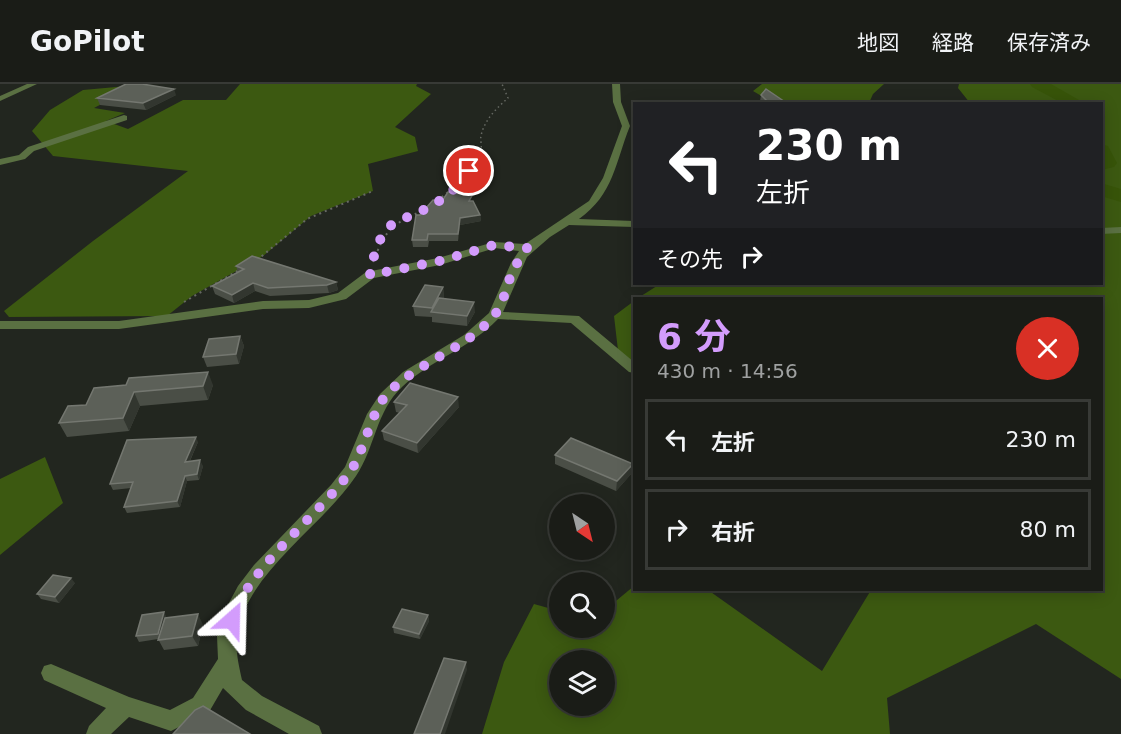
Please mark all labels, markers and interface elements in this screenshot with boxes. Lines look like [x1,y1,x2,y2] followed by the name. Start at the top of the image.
[30,25,145,58] text: GoPilot
[857,31,899,55] text: 地図
[932,31,974,55] text: 経路
[1007,31,1091,55] text: 保存済み
[756,121,902,170] text: 230 m
[657,126,735,204] icon: left
[443,145,494,196] pin
[452,154,485,187] icon: arrive
[756,177,810,208] text: 左折
[735,240,768,273] icon: right
[657,247,723,272] text: その先
[657,316,731,357] text: 6 分
[1016,317,1079,380] button: close
[657,359,798,383] text: 430 m · 14:56
[660,423,693,456] icon: left
[1006,427,1076,452] text: 230 m
[711,430,755,455] text: 左折
[549,494,615,560] north arrow
[549,494,615,716] map controls
[660,513,693,546] icon: right
[1020,517,1076,542] text: 80 m
[711,520,755,545] text: 右折
[549,572,615,638] button: search
[200,588,264,652] position arrow
[549,650,615,716] button: layers

